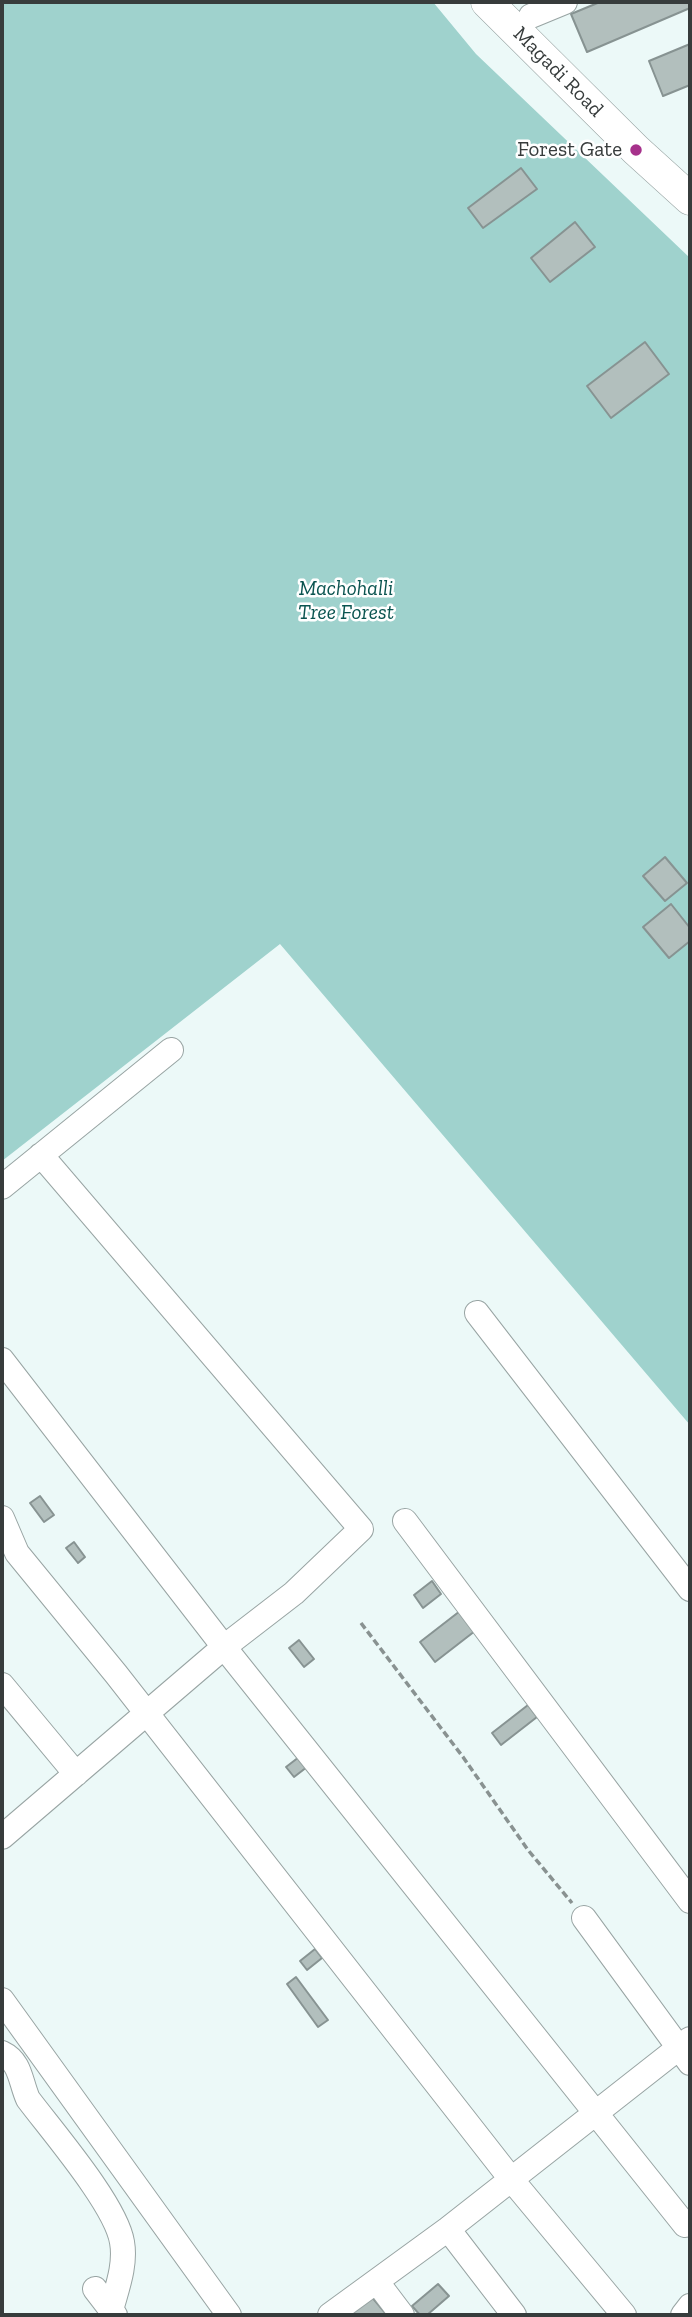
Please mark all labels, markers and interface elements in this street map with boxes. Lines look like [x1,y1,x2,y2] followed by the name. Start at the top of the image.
[508,22,608,122] street label: Magadi Road
[517,137,622,163] place label: Forest Gate
[628,142,644,158] marker: Forest Gate
[298,576,394,626] park label: Machohalli Tree Forest

